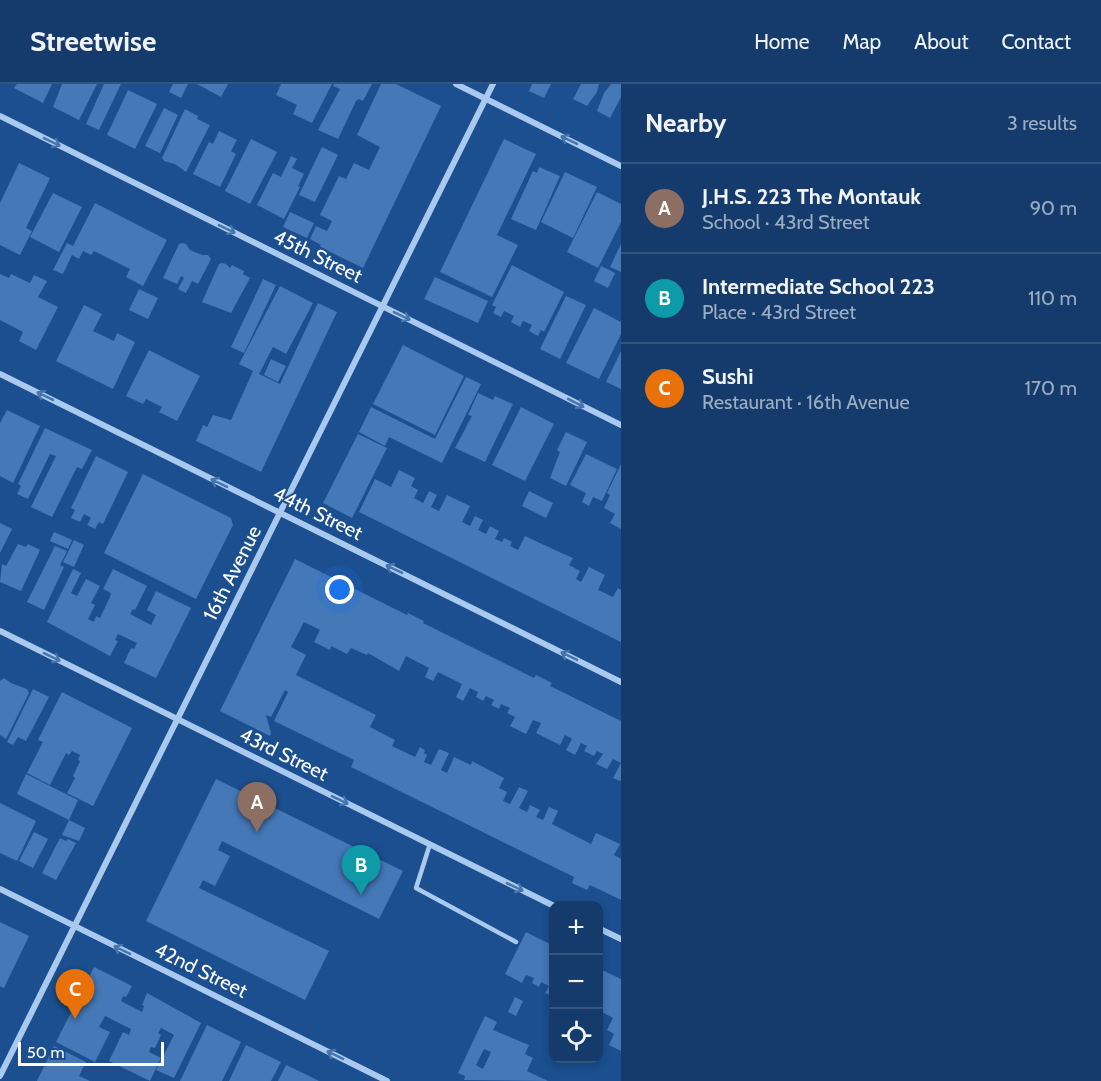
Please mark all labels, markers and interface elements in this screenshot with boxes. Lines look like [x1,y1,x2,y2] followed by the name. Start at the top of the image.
[30,24,156,58] text: Streetwise
[754,29,810,54] text: Home
[843,29,881,54] text: Map
[914,29,968,54] text: About
[1001,29,1071,54] text: Contact
[645,107,726,139] text: Nearby
[1007,111,1077,135] text: 3 results
[560,134,578,146] one-way arrow
[43,137,61,149] one-way arrow
[702,183,921,210] text: J.H.S. 223 The Montauk
[658,196,671,220] text: A
[1030,196,1077,220] text: 90 m
[702,210,870,234] text: School · 43rd Street
[218,223,235,235] one-way arrow
[270,224,367,288] street label: 45th Street
[702,273,935,300] text: Intermediate School 223
[658,286,671,310] text: B
[1028,286,1077,310] text: 110 m
[702,300,856,324] text: Place · 43rd Street
[392,311,410,322] one-way arrow
[702,363,753,390] text: Sushi
[658,376,671,400] text: C
[1025,376,1077,400] text: 170 m
[36,390,54,401] one-way arrow
[702,390,910,414] text: Restaurant · 16th Avenue
[567,397,584,409] one-way arrow
[211,476,229,488] one-way arrow
[269,481,367,545] street label: 44th Street
[198,521,266,625] street label: 16th Avenue
[386,563,403,575] one-way arrow
[325,575,354,604] your location
[560,649,578,661] one-way arrow
[43,652,61,663] one-way arrow
[236,722,332,786] street label: 43rd Street
[238,782,276,832] pin: A
[331,794,349,806] one-way arrow
[342,846,380,895] pin: B
[505,881,523,893] one-way arrow
[549,901,603,1063] map controls
[549,901,603,955] button: +
[151,937,252,1003] street label: 42nd Street
[114,943,132,955] one-way arrow
[549,955,603,1009] button: −
[56,970,94,1019] pin: C
[549,1009,603,1063] button: locate
[18,1039,164,1066] scale bar
[27,1043,64,1062] text: 50 m
[326,1049,344,1060] one-way arrow

